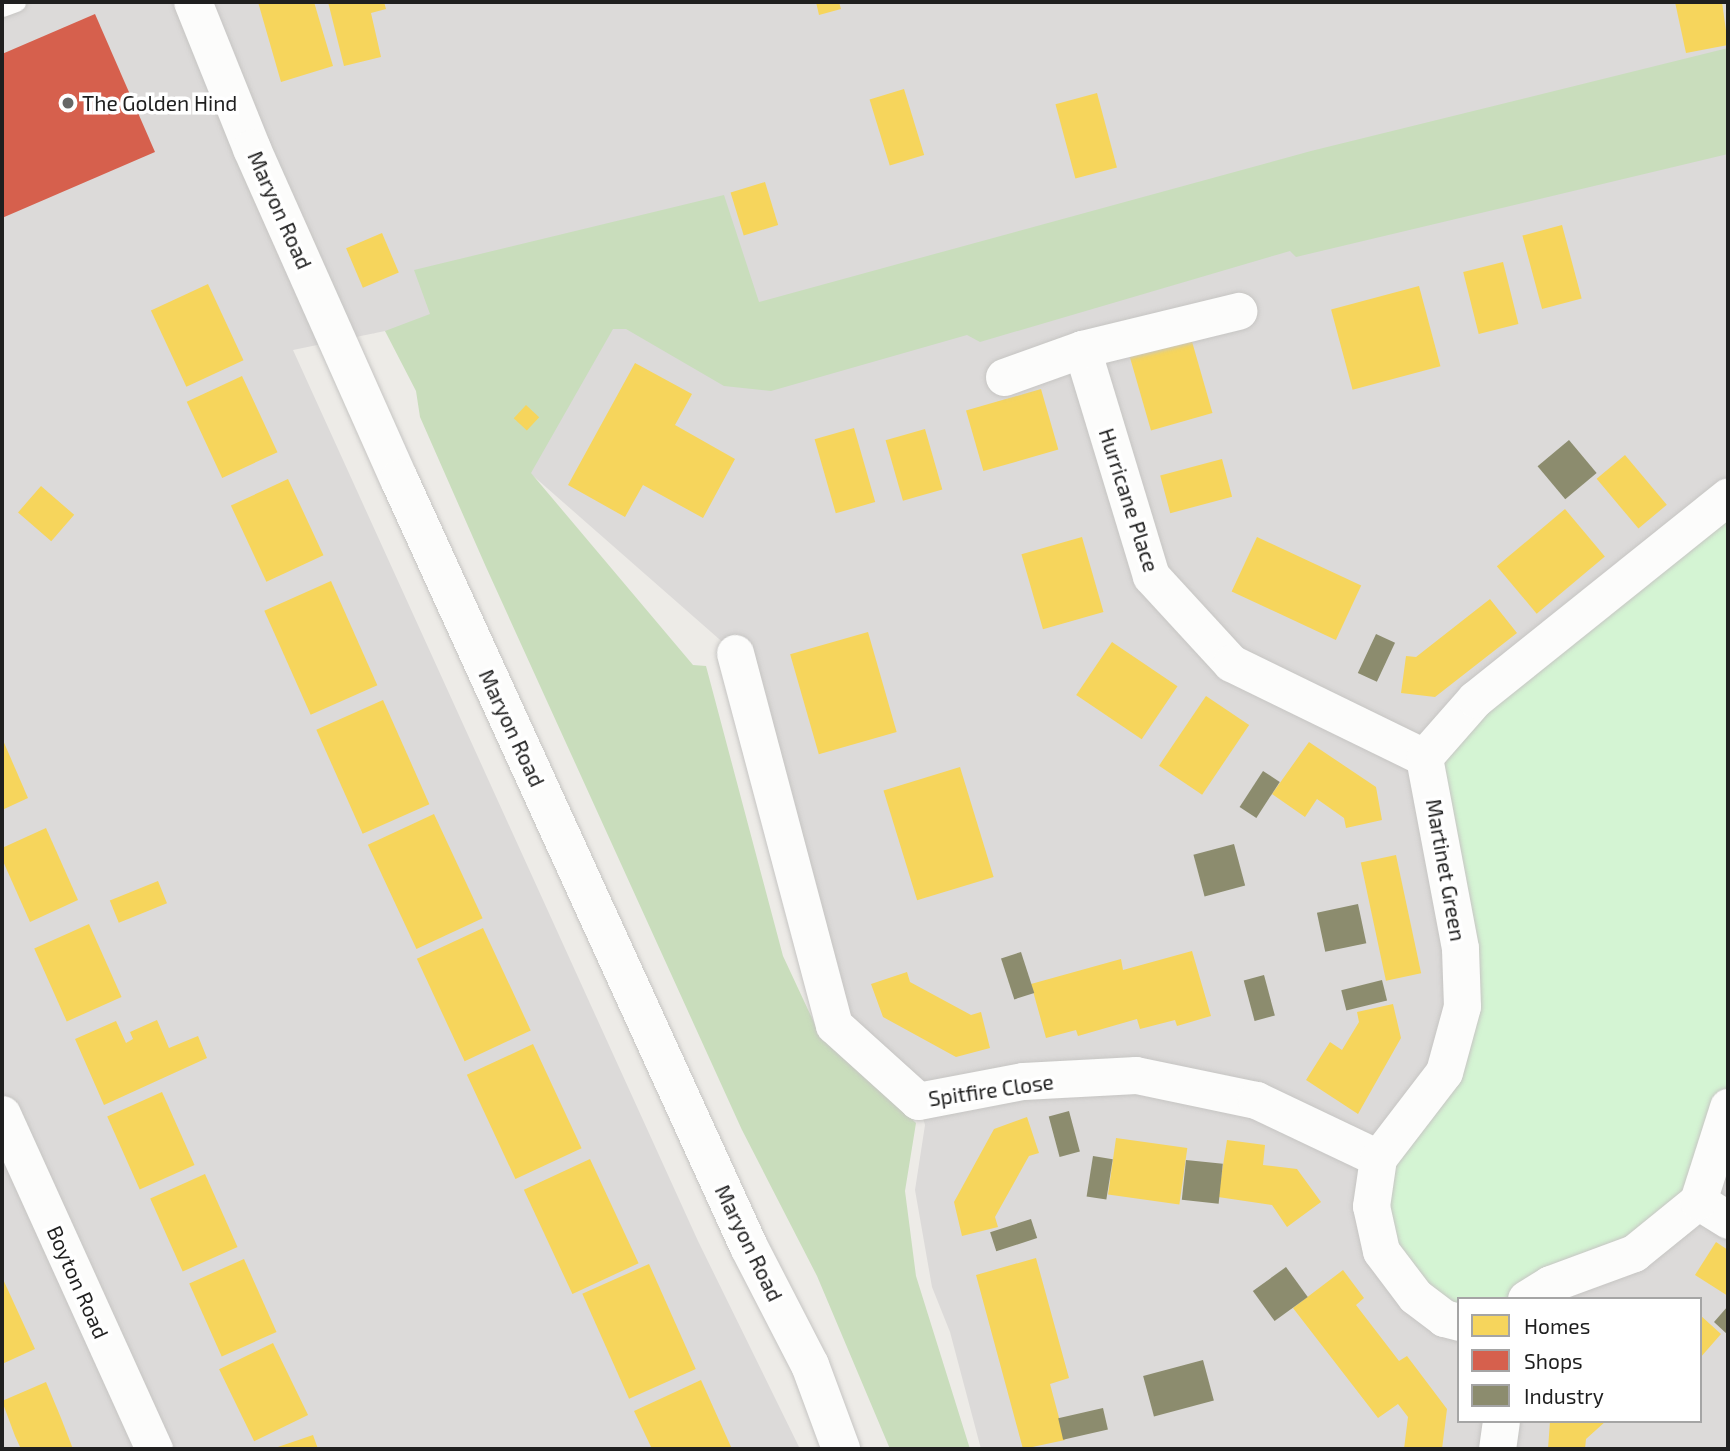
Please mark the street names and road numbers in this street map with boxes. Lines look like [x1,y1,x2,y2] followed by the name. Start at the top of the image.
[243,147,317,273] street label: Maryon Road
[1094,425,1164,575] street label: Hurricane Place
[474,665,550,791] street label: Maryon Road
[1421,797,1471,943] street label: Martinet Green
[927,1069,1055,1111] street label: Spitfire Close
[710,1181,788,1305] street label: Maryon Road
[42,1222,114,1342] street label: Boyton Road

